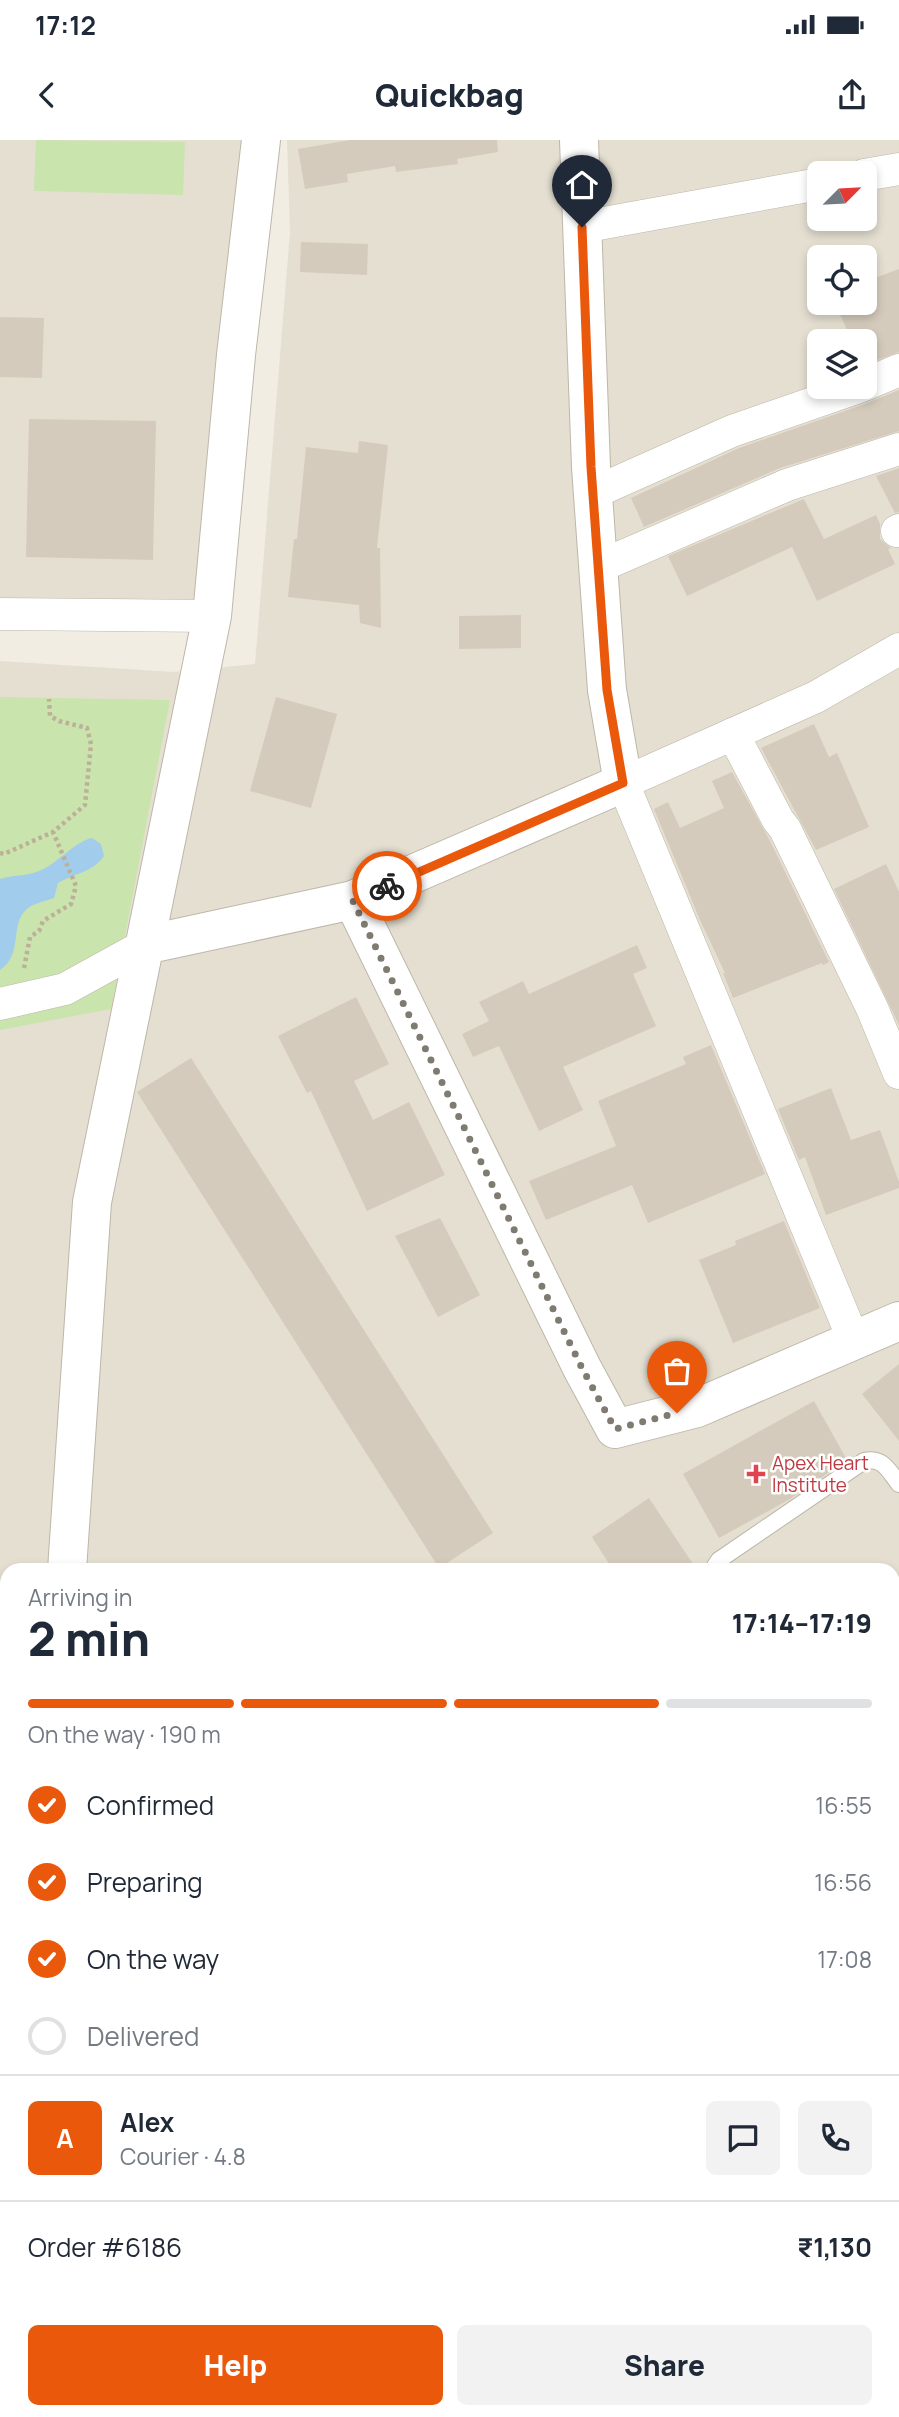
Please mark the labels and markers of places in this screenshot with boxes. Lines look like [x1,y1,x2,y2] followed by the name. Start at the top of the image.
[552,155,612,227] pin
[647,1341,707,1413] pin
[772,1450,869,1498] place label: Apex Heart Institute
[746,1464,766,1484] marker: Apex Heart Institute

